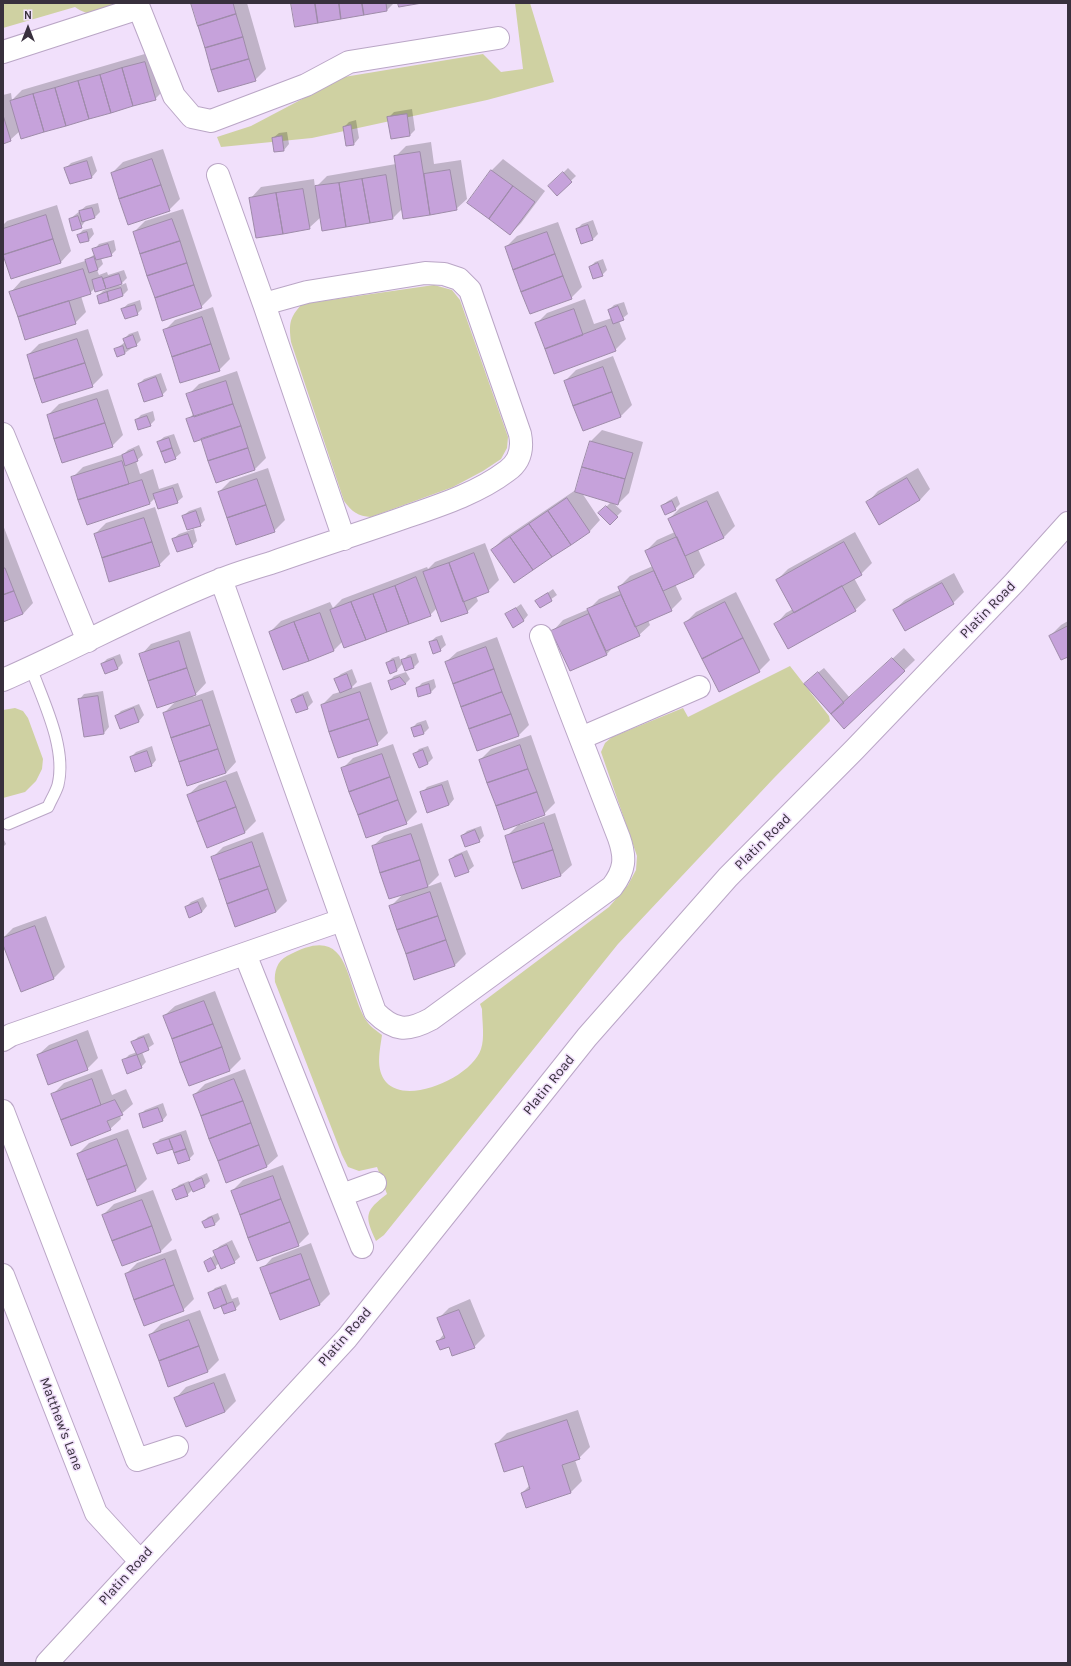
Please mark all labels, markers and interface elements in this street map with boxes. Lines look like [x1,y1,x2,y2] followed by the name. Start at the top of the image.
[8,8,48,48] north arrow
[24,9,32,22] text: N
[957,578,1019,642] street label: Platin Road
[731,810,795,874] street label: Platin Road
[520,1051,578,1119] street label: Platin Road
[315,1304,375,1370] street label: Platin Road
[36,1375,86,1473] street label: Matthew's Lane
[95,1543,157,1609] street label: Platin Road

